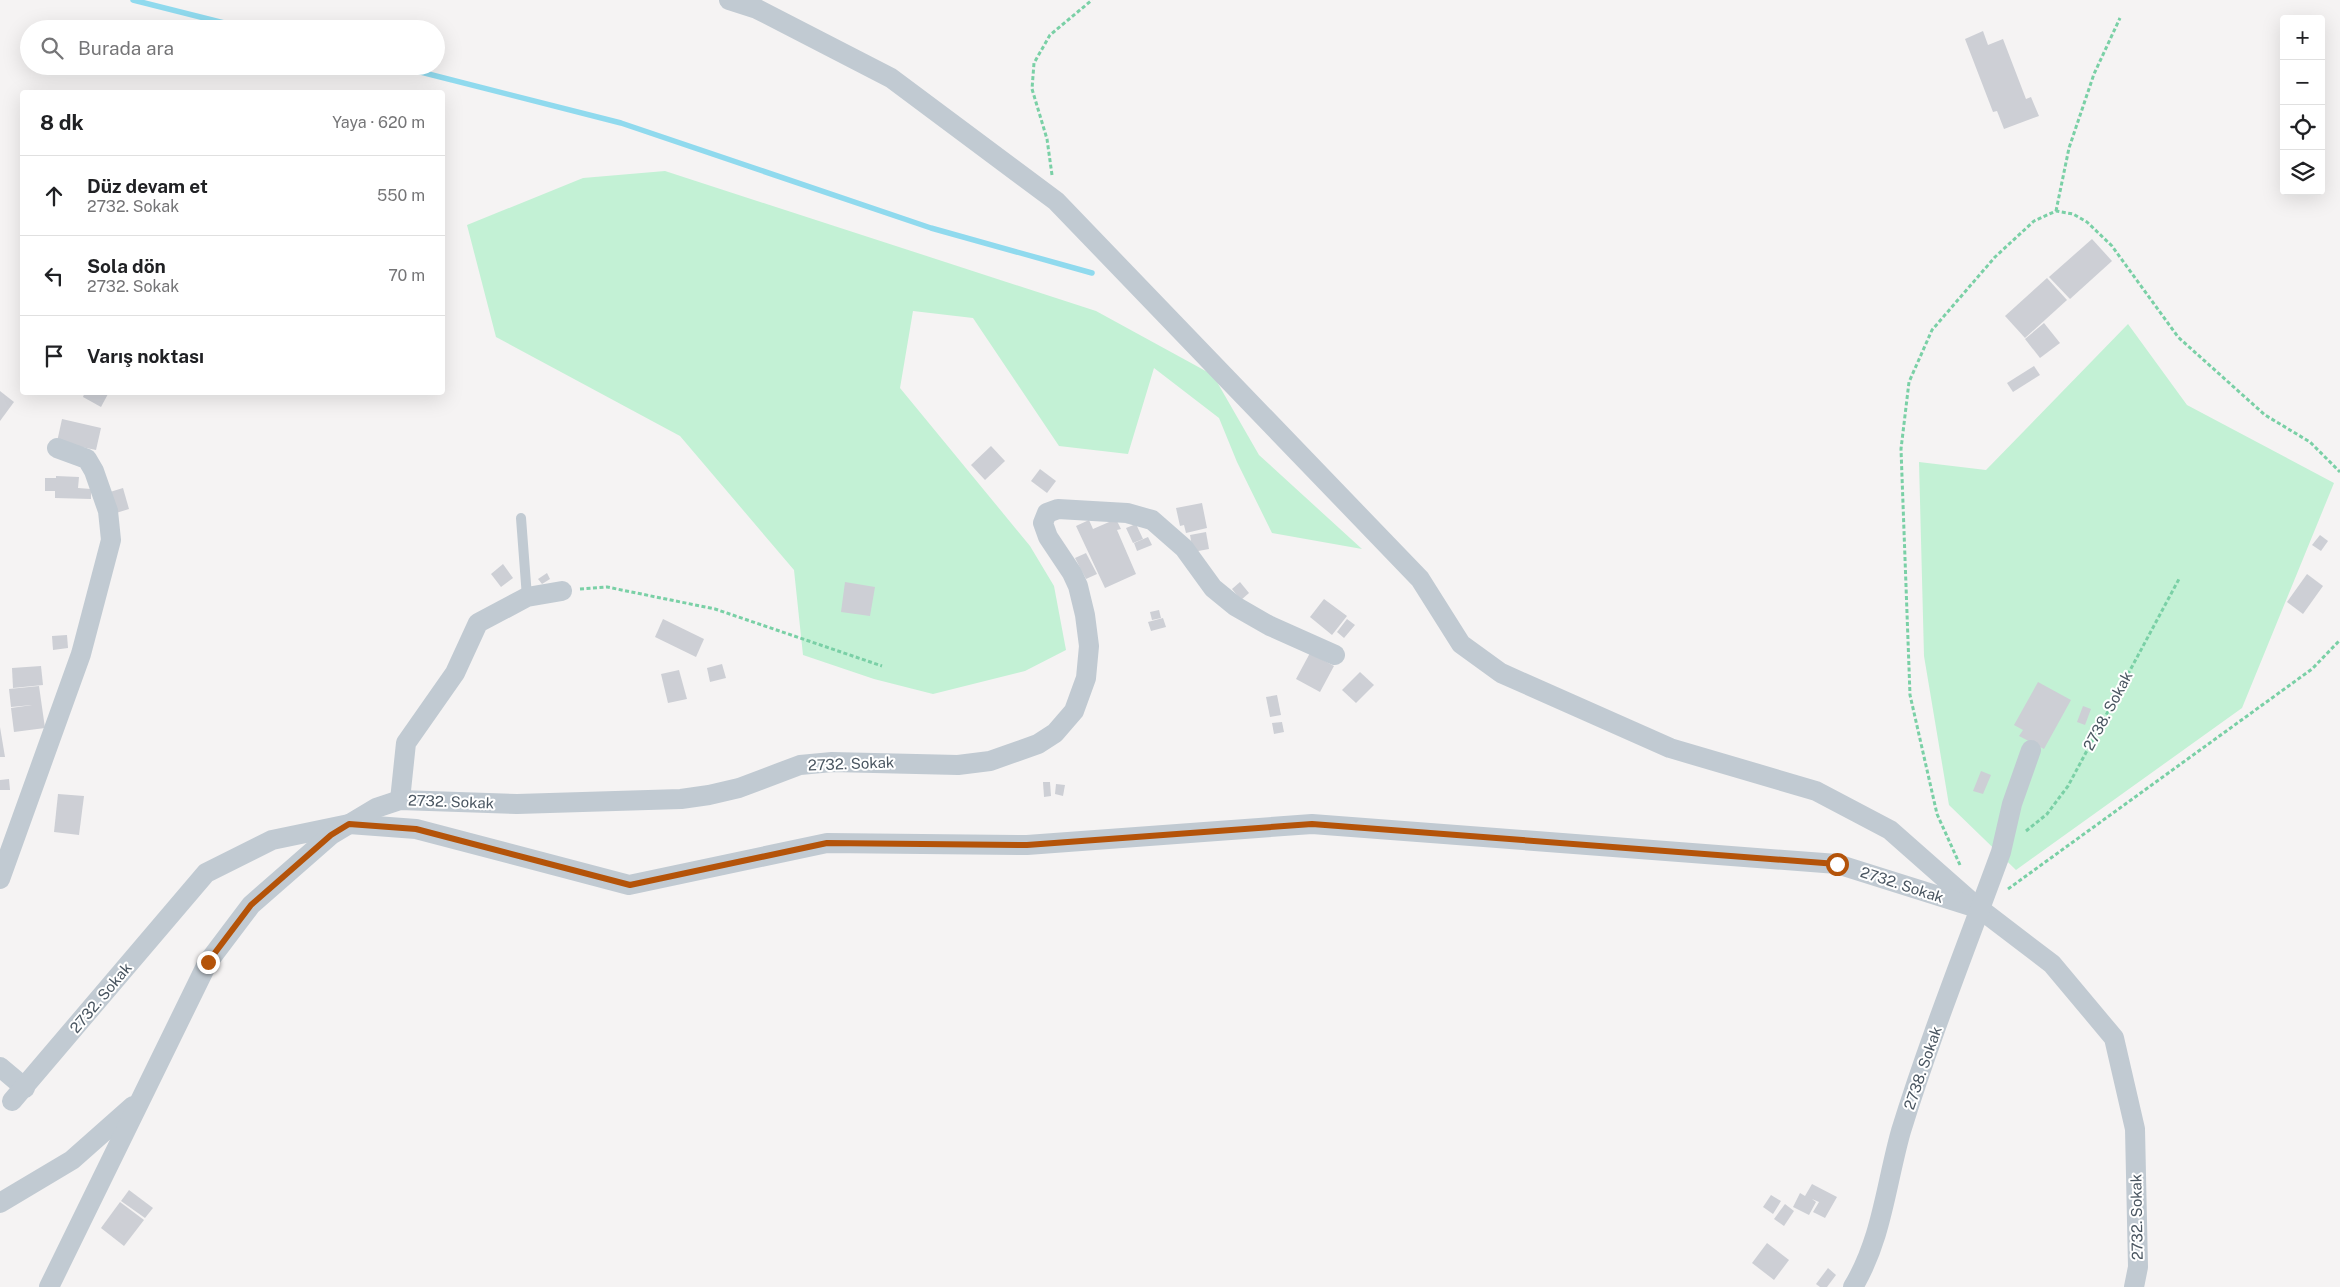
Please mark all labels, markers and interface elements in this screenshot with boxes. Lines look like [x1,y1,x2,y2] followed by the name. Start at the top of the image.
[2280,15,2325,195] map controls
[2280,15,2325,60] button: +
[20,20,445,75] search box
[38,34,66,62] icon: search
[78,37,174,59] text: Burada ara
[2280,60,2325,105] button: −
[2280,105,2325,150] button: locate
[40,110,84,135] text: 8 dk
[332,113,425,132] text: Yaya · 620 m
[2280,150,2325,195] button: layers
[87,175,208,197] text: Düz devam et
[40,182,68,210] icon: ahead
[377,186,425,205] text: 550 m
[87,197,179,216] text: 2732. Sokak
[87,255,166,277] text: Sola dön
[40,262,68,290] icon: left
[388,266,425,285] text: 70 m
[87,277,179,296] text: 2732. Sokak
[40,342,68,370] icon: arrive
[87,345,204,367] text: Varış noktası
[2080,668,2136,753] street label: 2738. Sokak
[807,753,894,774] street label: 2732. Sokak
[408,791,495,812] street label: 2732. Sokak
[1826,853,1849,876] route start
[1858,863,1946,906] street label: 2732. Sokak
[197,951,220,974] route end
[66,959,135,1036] street label: 2732. Sokak
[1900,1024,1945,1112] street label: 2738. Sokak
[2127,1174,2146,1260] street label: 2732. Sokak

